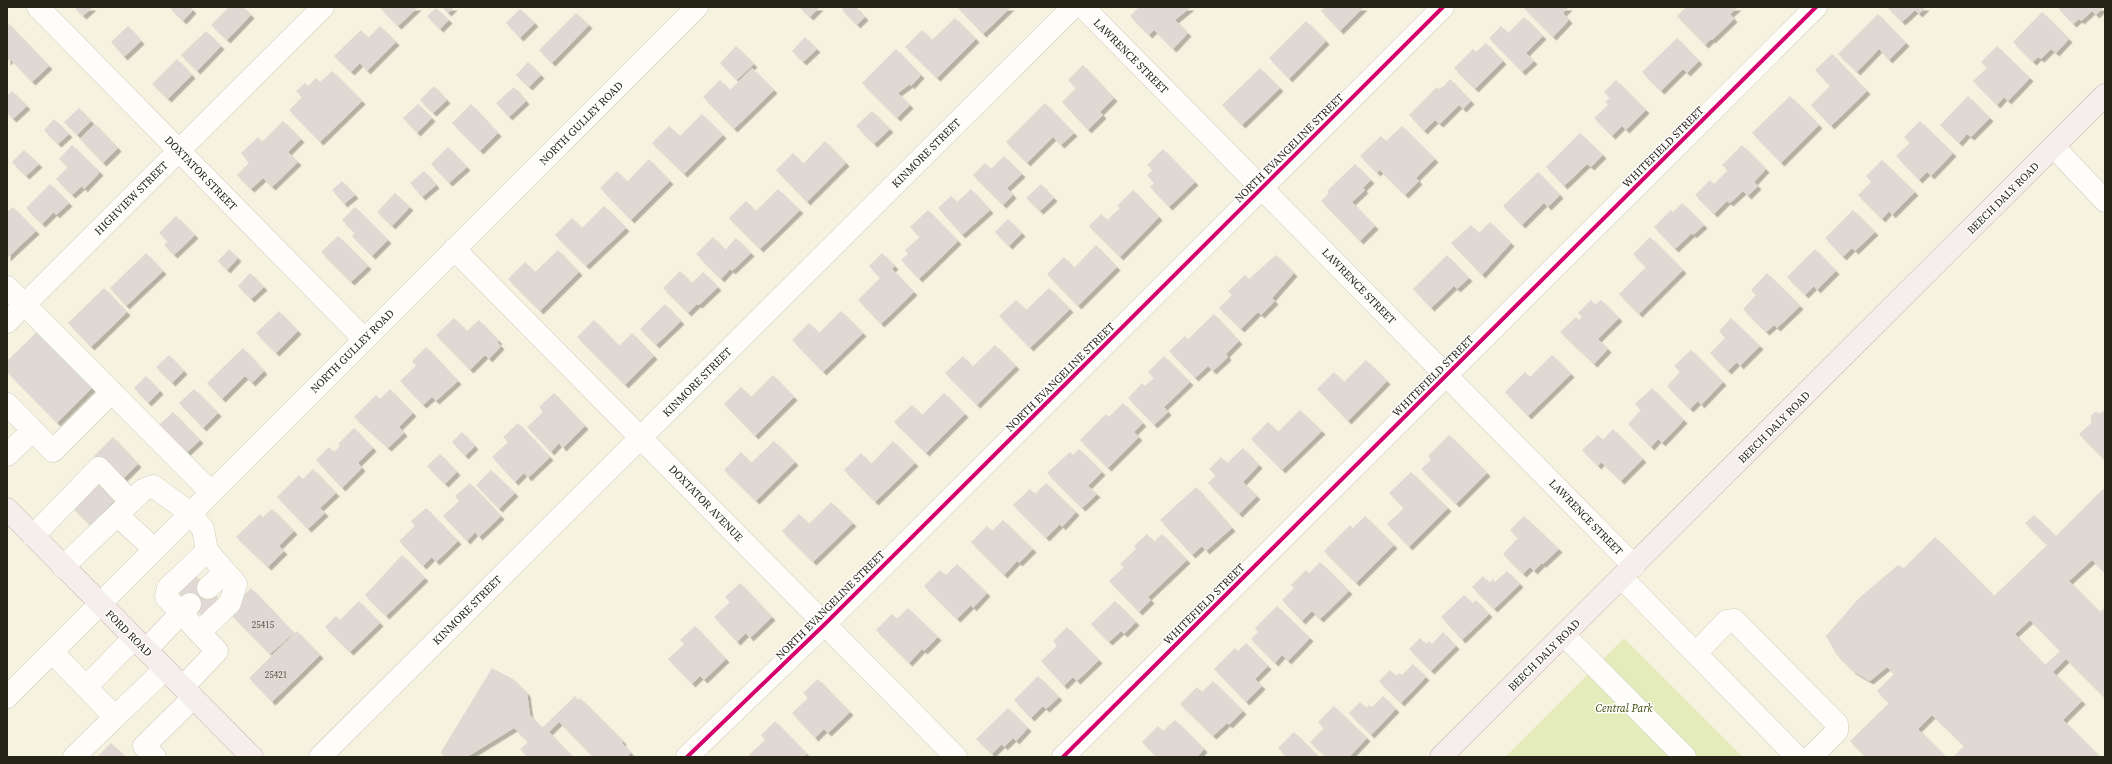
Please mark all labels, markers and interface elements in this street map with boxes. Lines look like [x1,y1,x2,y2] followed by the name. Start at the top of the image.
[1090,16,1172,97] street label: LAWRENCE STREET
[536,78,627,169] street label: NORTH GULLEY ROAD
[1232,90,1347,206] street label: NORTH EVANGELINE STREET
[1619,103,1708,191] street label: WHITEFIELD STREET
[888,115,965,191] street label: KINMORE STREET
[161,133,240,214] street label: DOXTATOR STREET
[91,158,172,238] street label: HIGHVIEW STREET
[1964,159,2043,238] street label: BEECH DALY ROAD
[1318,245,1399,328] street label: LAWRENCE STREET
[307,306,398,397] street label: NORTH GULLEY ROAD
[1003,319,1118,435] street label: NORTH EVANGELINE STREET
[1389,332,1478,420] street label: WHITEFIELD STREET
[659,344,736,420] street label: KINMORE STREET
[1735,388,1814,467] street label: BEECH DALY ROAD
[665,462,746,545] street label: DOXTATOR AVENUE
[1545,476,1626,559] street label: LAWRENCE STREET
[773,547,888,663] street label: NORTH EVANGELINE STREET
[1160,560,1249,648] street label: WHITEFIELD STREET
[429,572,506,648] street label: KINMORE STREET
[102,607,156,660] street label: FORD ROAD
[1505,616,1584,695] street label: BEECH DALY ROAD
[252,619,275,631] house number: 25415
[265,669,287,681] house number: 25421
[1595,701,1653,716] park label: Central Park

